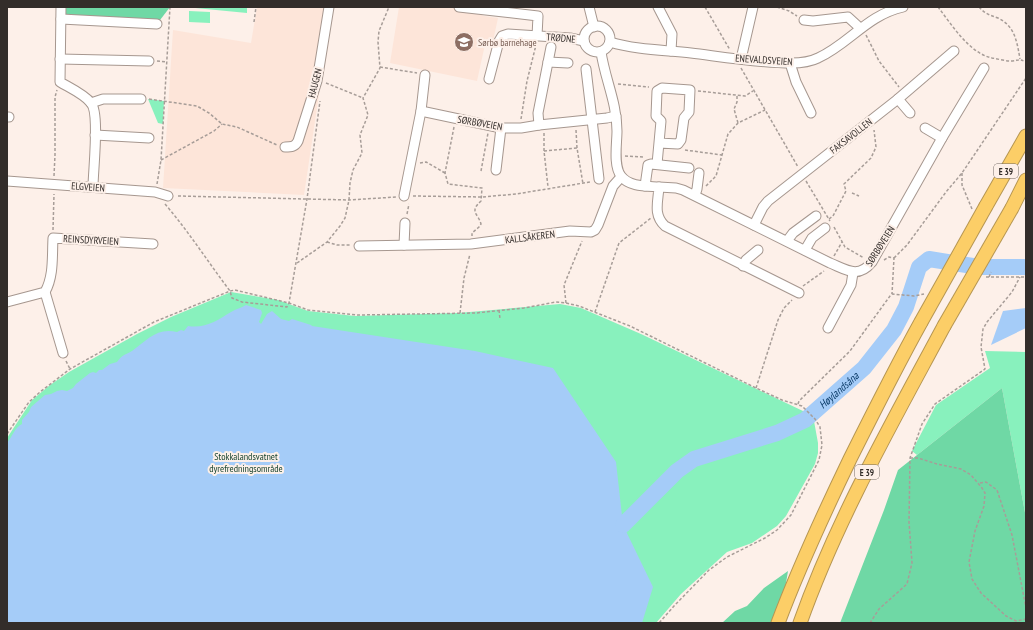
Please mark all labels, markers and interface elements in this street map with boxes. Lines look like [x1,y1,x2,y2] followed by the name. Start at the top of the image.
[546,30,576,46] street label: TRØDNE
[453,31,475,53] school or university icon: Sørbø barnehage
[478,36,537,49] place label: Sørbø barnehage
[735,52,793,68] street label: ENEVALDSVEIEN
[305,67,325,99] street label: HAUGEN
[456,113,504,133] street label: SØRBØVEIEN
[827,115,875,157] street label: FAKSAVOLLEN
[994,164,1018,178] road number: E 39
[71,179,105,195] street label: ELGVEIEN
[862,223,898,269] street label: SØRBØVEIEN
[504,227,556,247] street label: KALLSÅKEREN
[63,232,119,248] street label: REINSDYRVEIEN
[816,369,862,412] water label: Høylandsåna
[209,450,283,475] park label: Stokkalandsvatnet dyrefredningsområde
[855,465,879,479] road number: E 39

